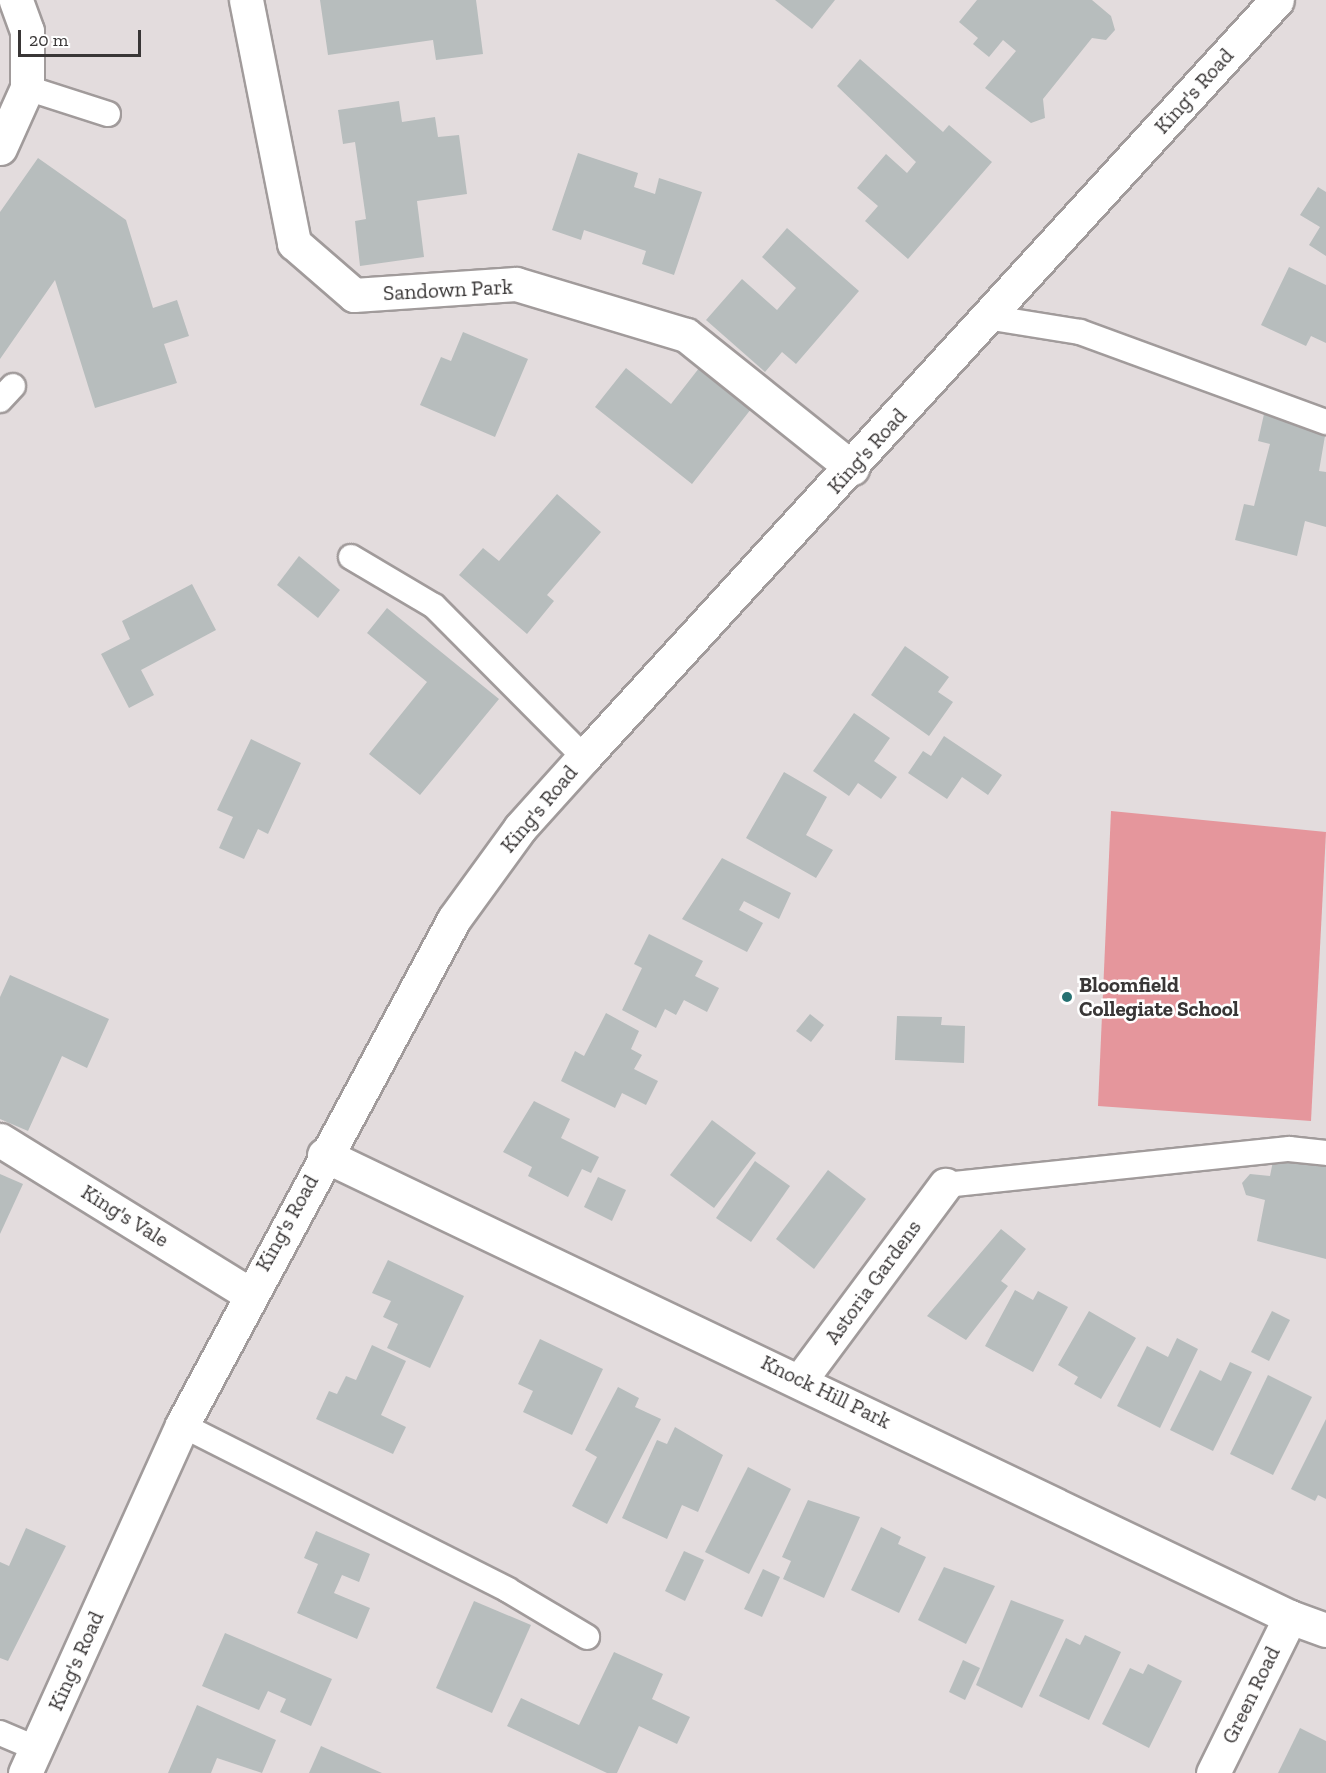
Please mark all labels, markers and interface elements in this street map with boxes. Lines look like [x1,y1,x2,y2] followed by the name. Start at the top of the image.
[21,18,144,56] scale bar
[29,29,68,51] text: 20 m
[1149,43,1239,139] street label: King's Road
[382,274,514,306] street label: Sandown Park
[822,403,912,499] street label: King's Road
[495,760,583,858] street label: King's Road
[1079,972,1239,1022] place label: Bloomfield Collegiate School
[1060,990,1074,1004] marker: Bloomfield Collegiate School
[250,1171,324,1275] street label: King's Road
[76,1179,174,1253] street label: King's Vale
[820,1215,926,1349] street label: Astoria Gardens
[757,1350,895,1434] street label: Knock Hill Park
[43,1607,109,1715] street label: King's Road
[1217,1642,1285,1748] street label: Green Road

